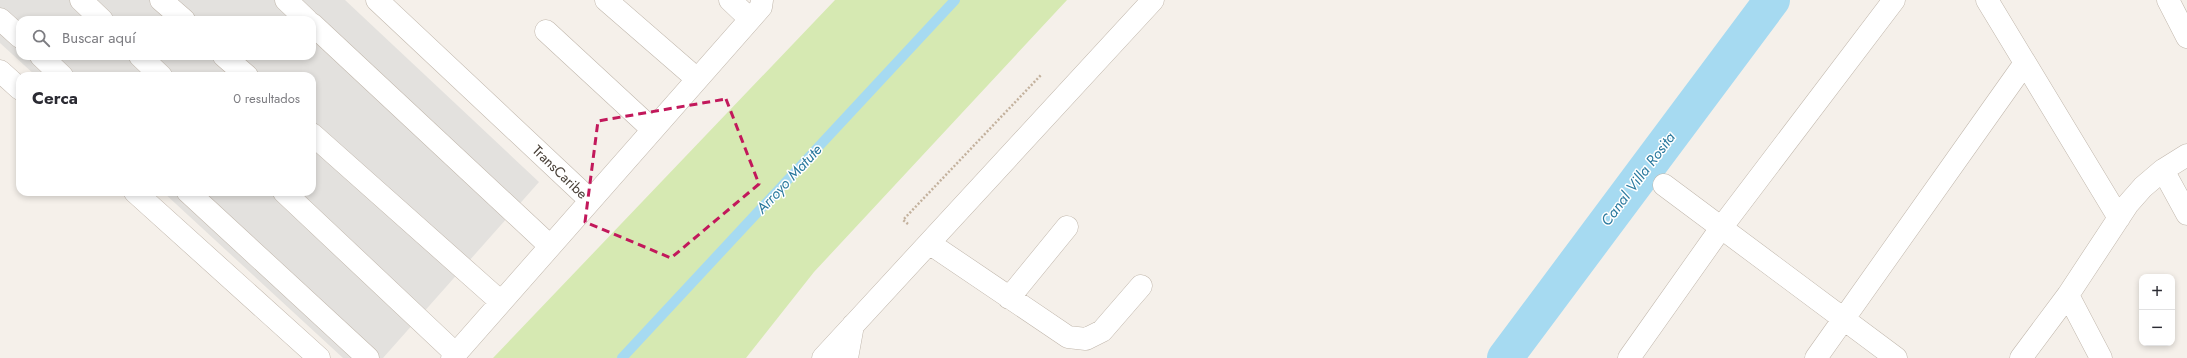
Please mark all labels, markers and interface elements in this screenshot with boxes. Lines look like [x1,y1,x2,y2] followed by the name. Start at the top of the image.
[16,16,316,60] search box
[30,27,52,49] icon: search
[62,27,136,49] text: Buscar aquí
[32,86,78,110] text: Cerca
[233,89,300,108] text: 0 resultados
[1595,127,1681,231] water label: Canal Villa Rosita
[750,139,827,219] water label: Arroyo Matute
[528,141,592,203] street label: TransCaribe
[2139,274,2175,346] map controls
[2139,274,2175,310] button: +
[2139,310,2175,346] button: −

